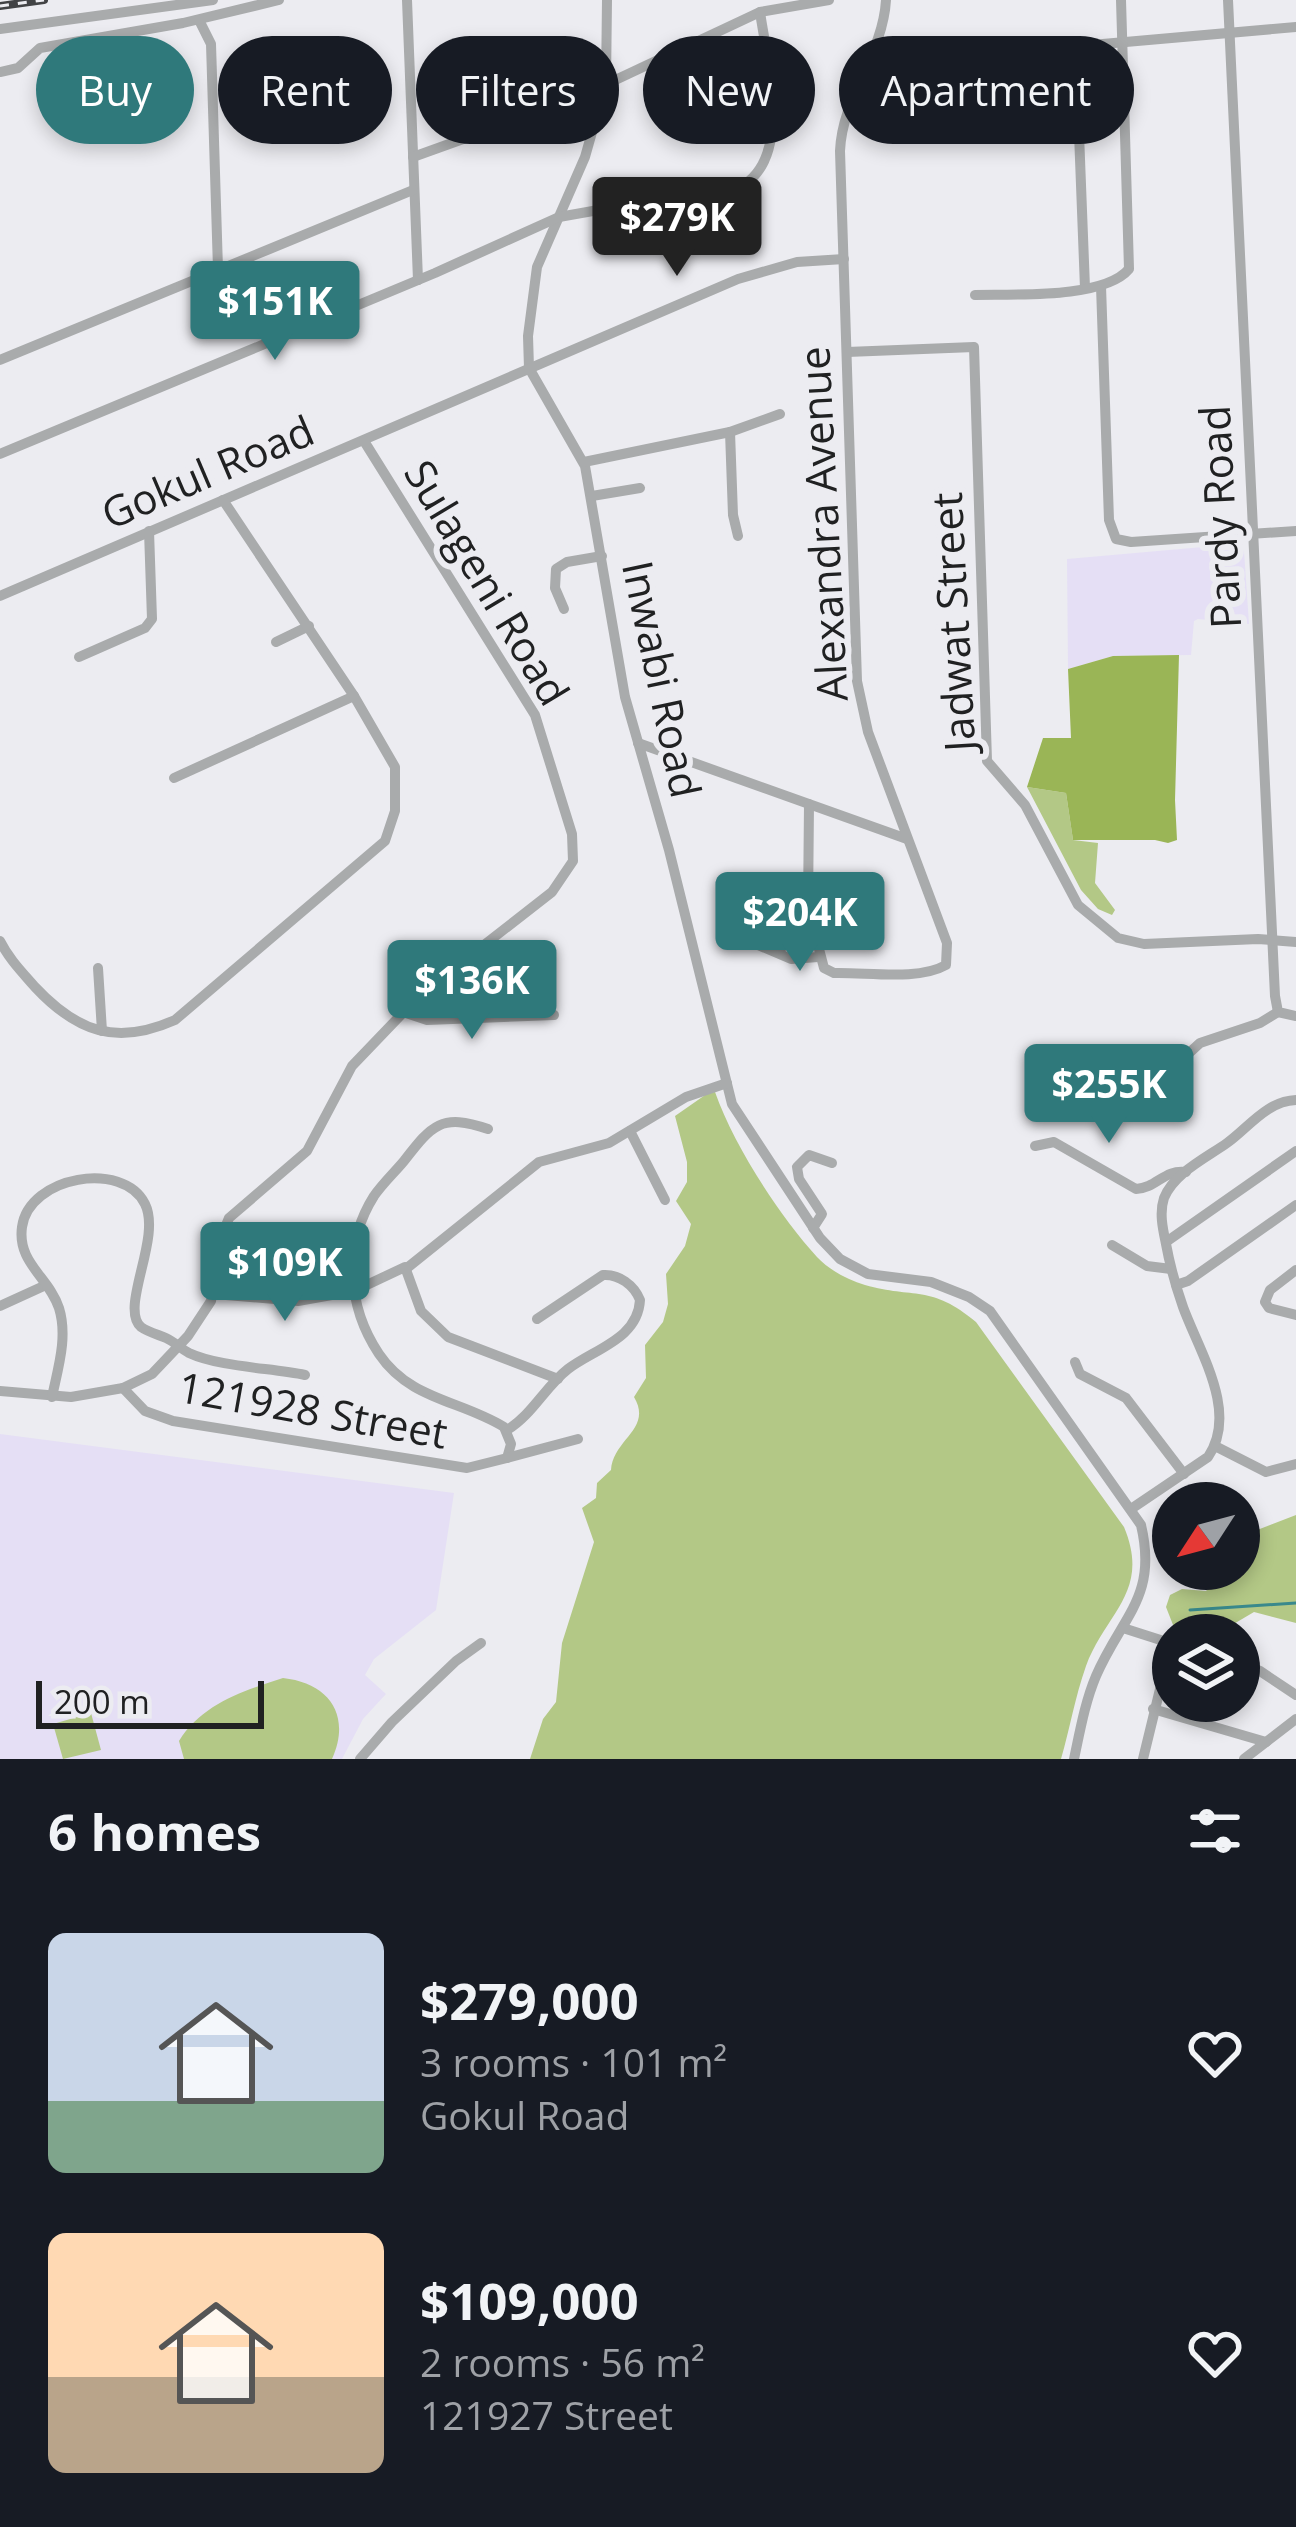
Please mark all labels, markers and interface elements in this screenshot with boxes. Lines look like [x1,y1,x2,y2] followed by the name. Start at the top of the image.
[36,36,194,144] chip: Buy
[218,36,392,144] chip: Rent
[416,36,619,144] chip: Filters
[643,36,815,144] chip: New
[839,36,1134,144] chip: Apartment
[593,177,761,279] pin: $279K
[619,189,735,242] text: $279K
[191,261,359,363] pin: $151K
[217,273,333,326] text: $151K
[784,345,860,703] street label: Alexandra Avenue
[92,401,322,541] street label: Gokul Road
[1185,404,1253,630] street label: Pardy Road
[392,449,584,715] street label: Sulageni Road
[917,491,987,757] street label: Jadwat Street
[610,555,716,803] street label: Inwabi Road
[716,872,884,974] pin: $204K
[742,884,858,937] text: $204K
[388,940,556,1042] pin: $136K
[414,952,530,1005] text: $136K
[1025,1044,1193,1146] pin: $255K
[1051,1056,1167,1109] text: $255K
[201,1222,369,1324] pin: $109K
[227,1234,343,1287] text: $109K
[174,1357,452,1461] street label: 121928 Street
[1152,1482,1260,1590] north arrow
[1152,1482,1260,1722] map controls
[1152,1614,1260,1722] button: layers
[36,1675,264,1728] scale bar
[54,1679,150,1724] text: 200 m
[48,1796,261,1866] text: 6 homes
[1182,1798,1248,1864] icon: filters
[420,1965,639,2035] text: $279,000
[144,1981,288,2125] icon: home
[1182,2020,1248,2086] icon: heart
[420,2035,727,2088] text: 3 rooms · 101 m²
[420,2088,629,2141] text: Gokul Road
[420,2265,639,2335] text: $109,000
[144,2281,288,2425] icon: home
[1182,2320,1248,2386] icon: heart
[420,2335,705,2388] text: 2 rooms · 56 m²
[420,2388,673,2441] text: 121927 Street

